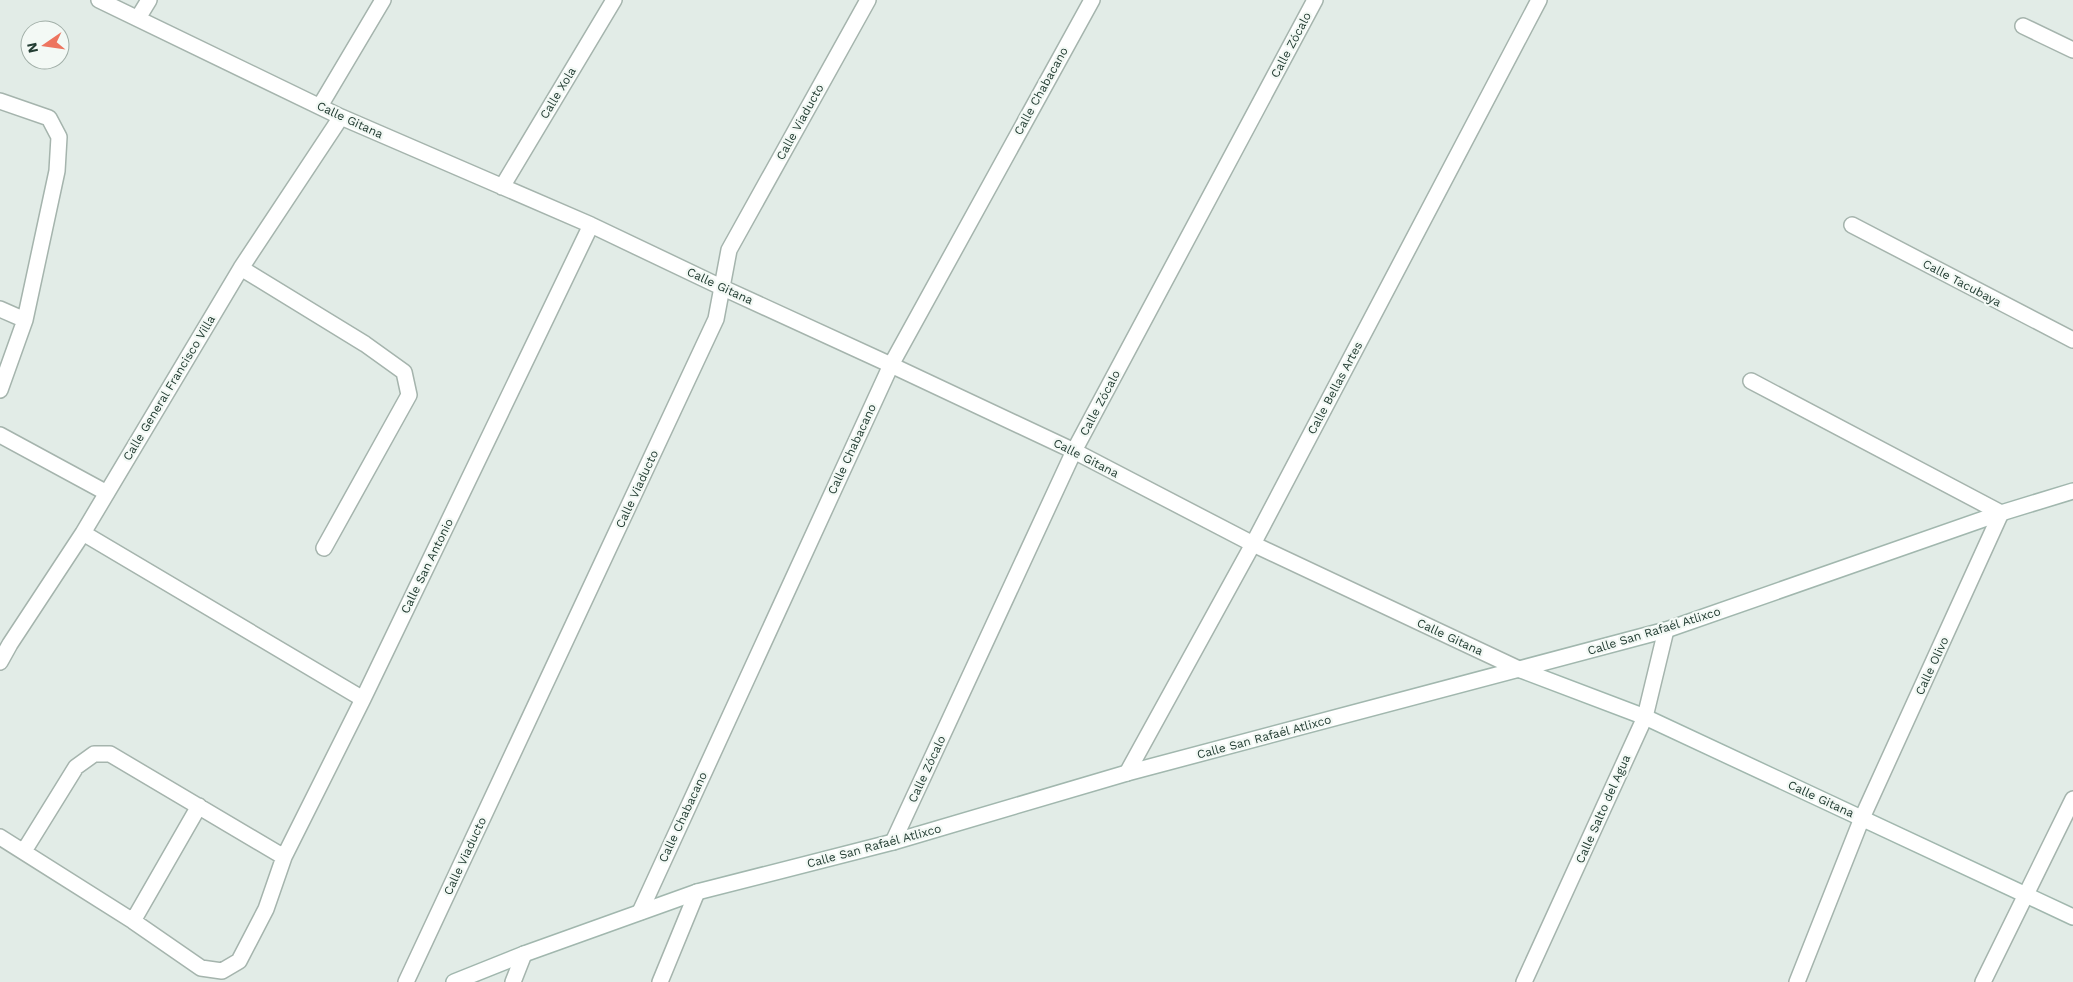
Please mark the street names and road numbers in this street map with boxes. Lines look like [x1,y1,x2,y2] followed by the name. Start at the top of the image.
[1268,10,1314,80] street label: Calle Zócalo
[1011,45,1071,137] street label: Calle Chabacano
[537,64,579,121] street label: Calle Xola
[773,82,827,162] street label: Calle Viaducto
[315,99,385,141] street label: Calle Gitana
[1920,256,2004,310] street label: Calle Tacubaya
[685,265,755,307] street label: Calle Gitana
[120,313,218,463] street label: Calle General Francisco Villa
[1305,339,1365,437] street label: Calle Bellas Artes
[1077,368,1123,438] street label: Calle Zócalo
[825,401,879,497] street label: Calle Chabacano
[1051,436,1121,481] street label: Calle Gitana
[613,448,661,530] street label: Calle Viaducto
[398,516,456,616] street label: Calle San Antonio
[1586,604,1722,658] street label: Calle San Rafaél Atlixco
[1415,616,1485,658] street label: Calle Gitana
[1912,635,1952,697] street label: Calle Olivo
[1195,712,1333,762] street label: Calle San Rafaél Atlixco
[905,733,949,805] street label: Calle Zócalo
[1573,752,1633,865] street label: Calle Salto del Agua
[656,769,710,865] street label: Calle Chabacano
[1786,778,1856,820] street label: Calle Gitana
[441,815,489,897] street label: Calle Viaducto
[805,821,943,871] street label: Calle San Rafaél Atlixco

